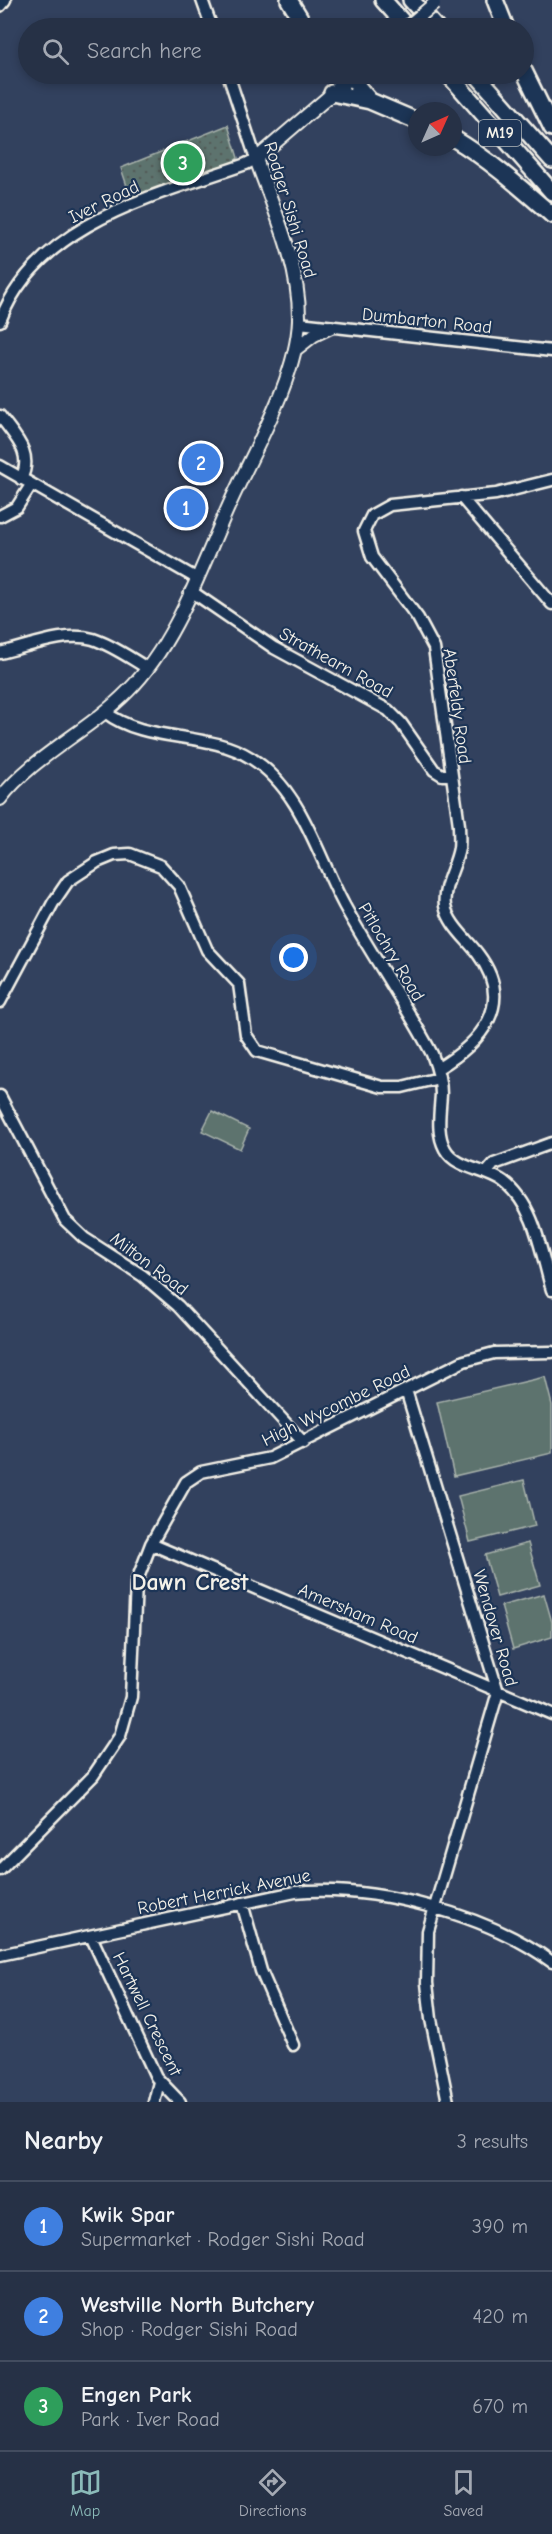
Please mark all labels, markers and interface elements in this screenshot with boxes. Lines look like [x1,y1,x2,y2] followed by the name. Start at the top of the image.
[18,18,534,84] search box
[39,35,72,68] icon: search
[87,38,202,64] text: Search here
[408,102,462,156] north arrow
[479,120,521,146] road number: M19
[259,139,321,281] street label: Rodger Sishi Road
[164,140,202,186] pin: 3
[66,176,142,228] street label: Iver Road
[361,304,493,338] street label: Dumbarton Road
[182,440,220,486] pin: 2
[166,486,206,530] pin: 1
[276,623,396,703] street label: Strathearn Road
[439,647,475,765] street label: Aberfeldy Road
[353,899,429,1005] street label: Pitlochry Road
[279,943,308,972] your location
[106,1228,192,1300] street label: Milton Road
[258,1361,414,1451] street label: High Wycombe Road
[468,1567,522,1689] street label: Wendover Road
[132,1568,250,1596] district label: Dawn Crest
[295,1579,421,1649] street label: Amersham Road
[136,1865,312,1919] street label: Robert Herrick Avenue
[108,1949,186,2080] street label: Hartwell Crescent
[24,2126,103,2156] text: Nearby
[457,2130,528,2153] text: 3 results
[81,2202,174,2228] text: Kwik Spar
[40,2215,47,2238] text: 1
[472,2215,528,2238] text: 390 m
[81,2228,365,2251] text: Supermarket · Rodger Sishi Road
[81,2292,314,2318] text: Westville North Butchery
[39,2305,48,2328] text: 2
[472,2305,528,2328] text: 420 m
[81,2318,298,2341] text: Shop · Rodger Sishi Road
[81,2382,192,2408] text: Engen Park
[39,2395,48,2418] text: 3
[472,2395,528,2418] text: 670 m
[81,2408,220,2431] text: Park · Iver Road
[69,2466,102,2520] tab: Map
[239,2466,306,2520] tab: Directions
[443,2466,483,2520] tab: Saved

